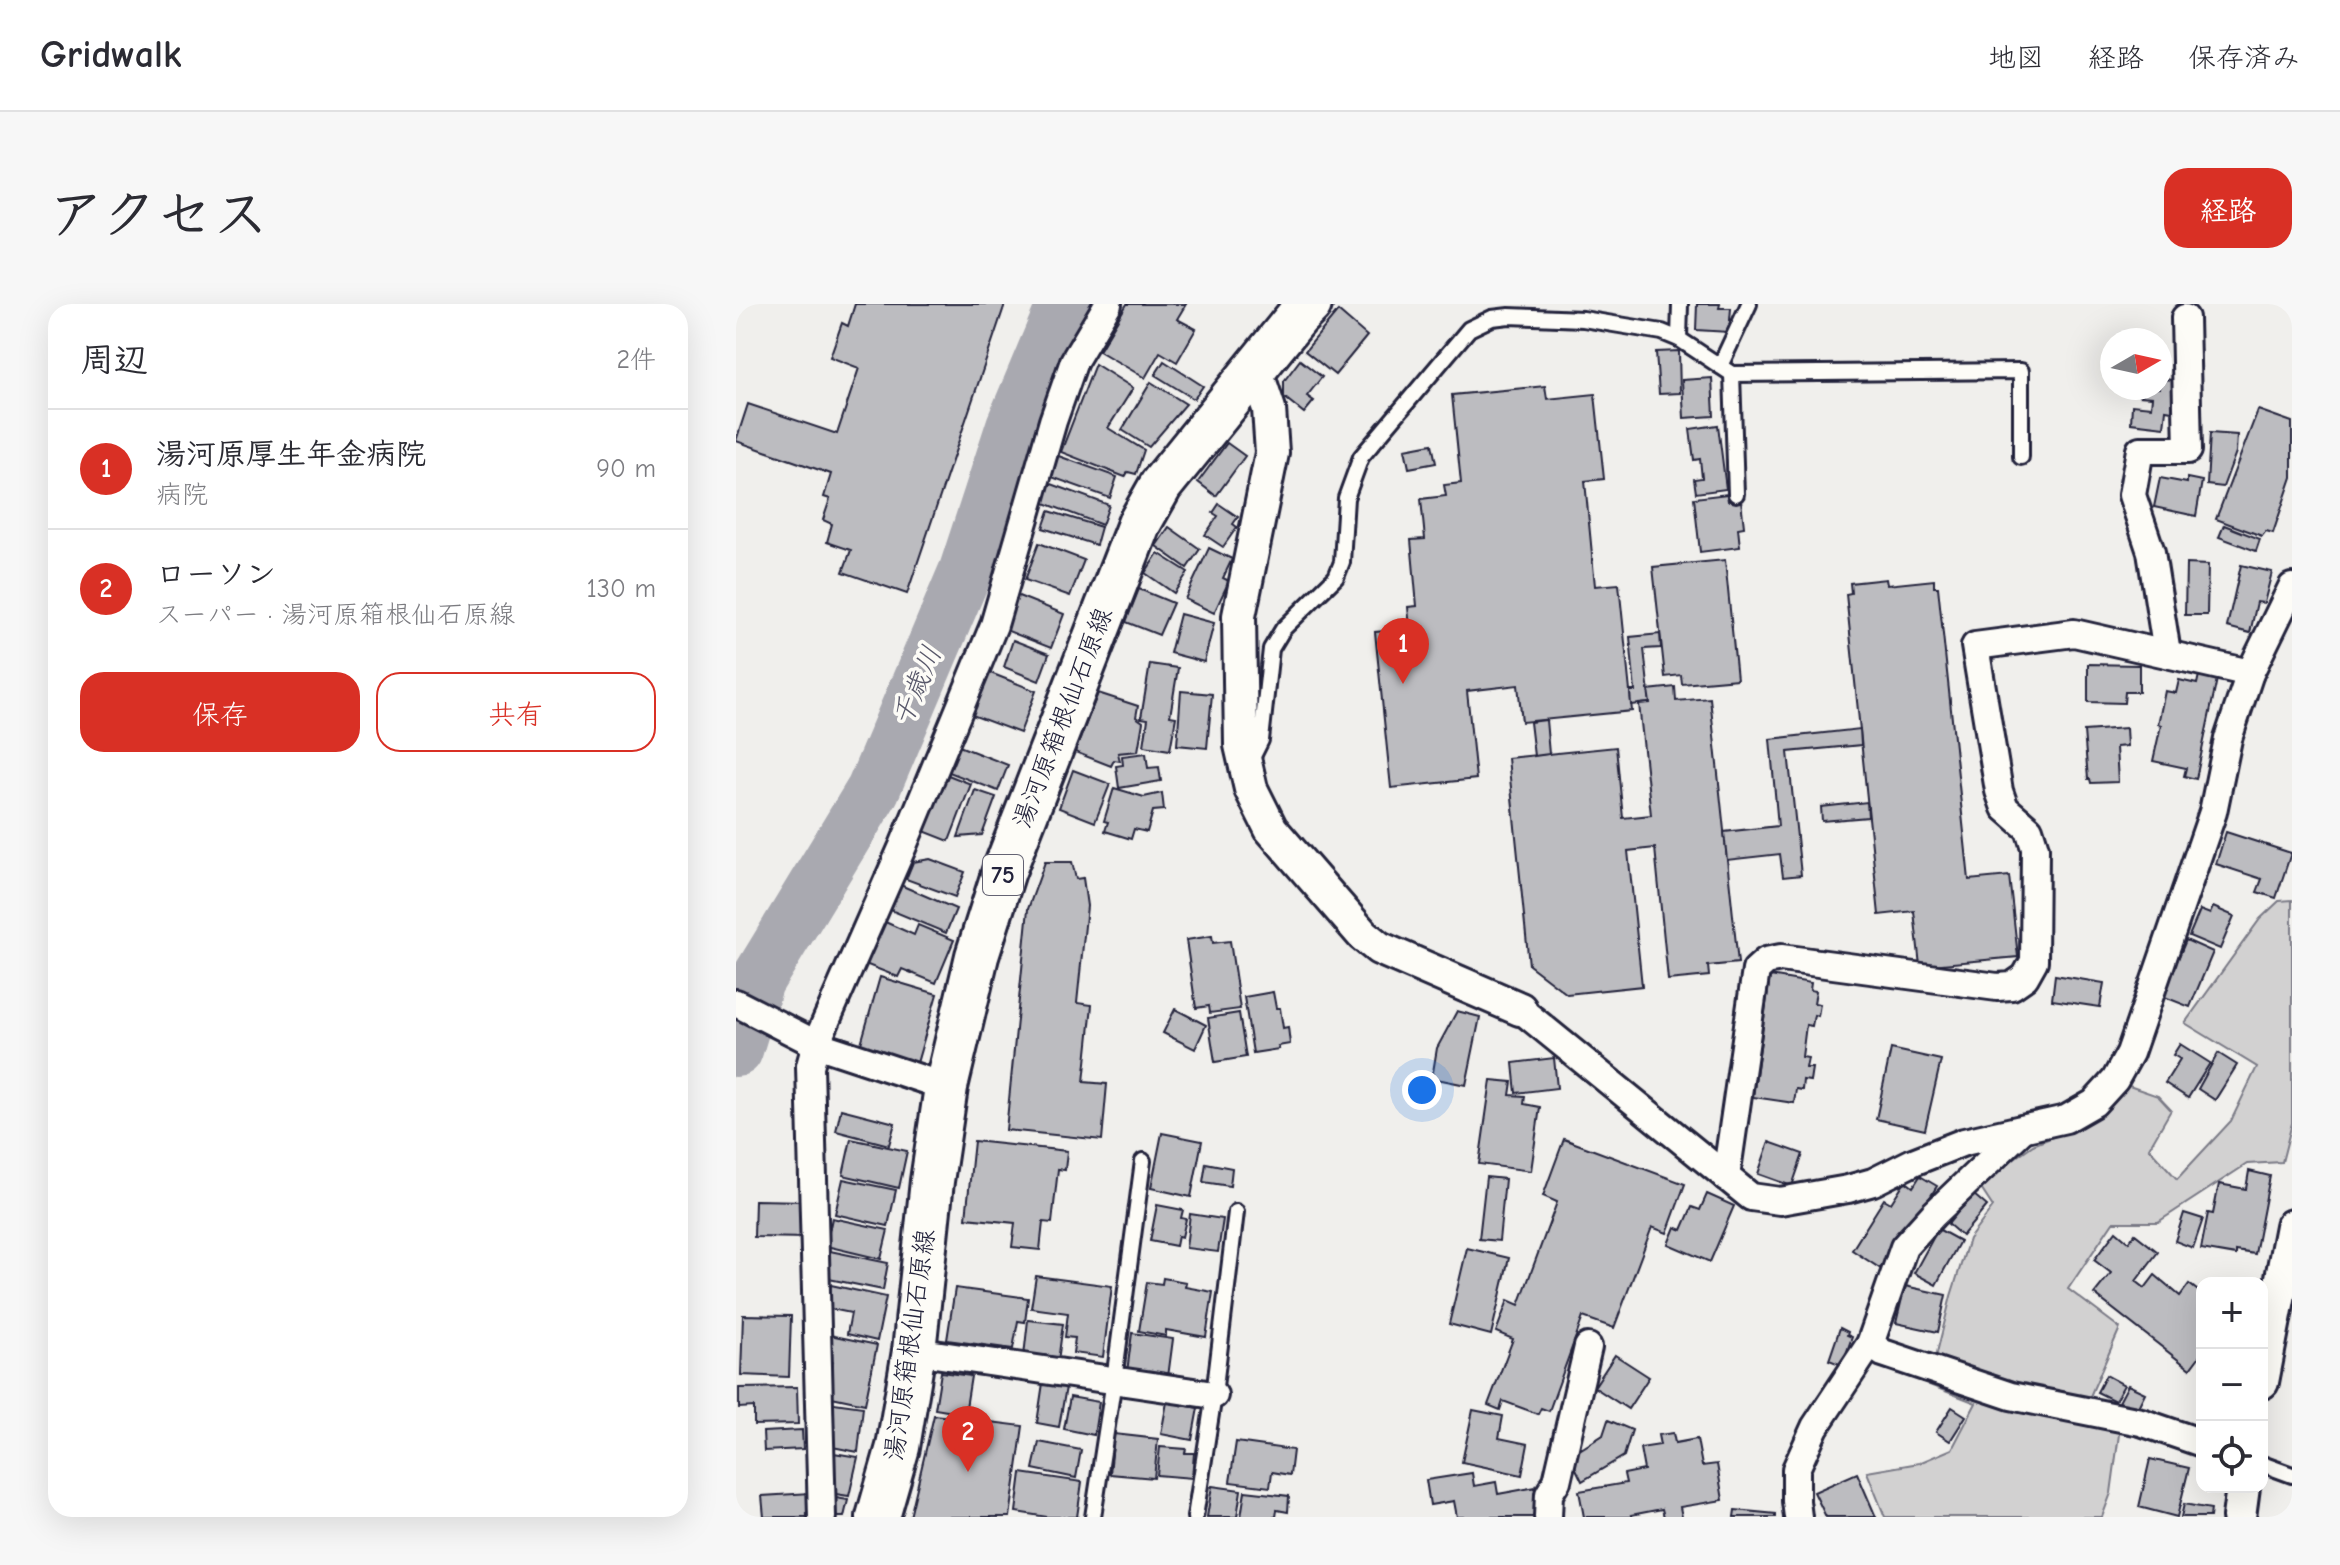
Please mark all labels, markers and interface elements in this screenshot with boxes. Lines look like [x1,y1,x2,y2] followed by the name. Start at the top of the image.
[40,33,182,77] text: Gridwalk
[1988,42,2044,74] text: 地図
[2088,42,2144,74] text: 経路
[2188,42,2300,74] text: 保存済み
[2164,168,2292,248] button: 経路
[48,183,269,247] text: アクセス
[2100,328,2172,400] north arrow
[80,340,148,380] text: 周辺
[616,345,656,375] text: 2件
[156,437,426,472] text: 湯河原厚生年金病院
[101,454,111,484] text: 1
[596,454,656,484] text: 90 m
[156,480,208,510] text: 病院
[156,557,276,592] text: ローソン
[100,574,112,604] text: 2
[587,574,656,604] text: 130 m
[156,600,515,630] text: スーパー · 湯河原箱根仙石原線
[1007,603,1119,833] street label: 湯河原箱根仙石原線
[1377,618,1429,684] pin: 1
[886,641,948,731] water label: 千歳川
[80,672,360,752] button: 保存
[376,672,656,752] button: 共有
[983,855,1023,895] road number: 75
[1402,1070,1442,1110] your location
[879,1227,941,1463] street label: 湯河原箱根仙石原線
[2196,1277,2268,1493] map controls
[2196,1277,2268,1349] button: +
[2196,1349,2268,1421] button: −
[942,1406,994,1472] pin: 2
[2196,1421,2268,1493] button: locate

